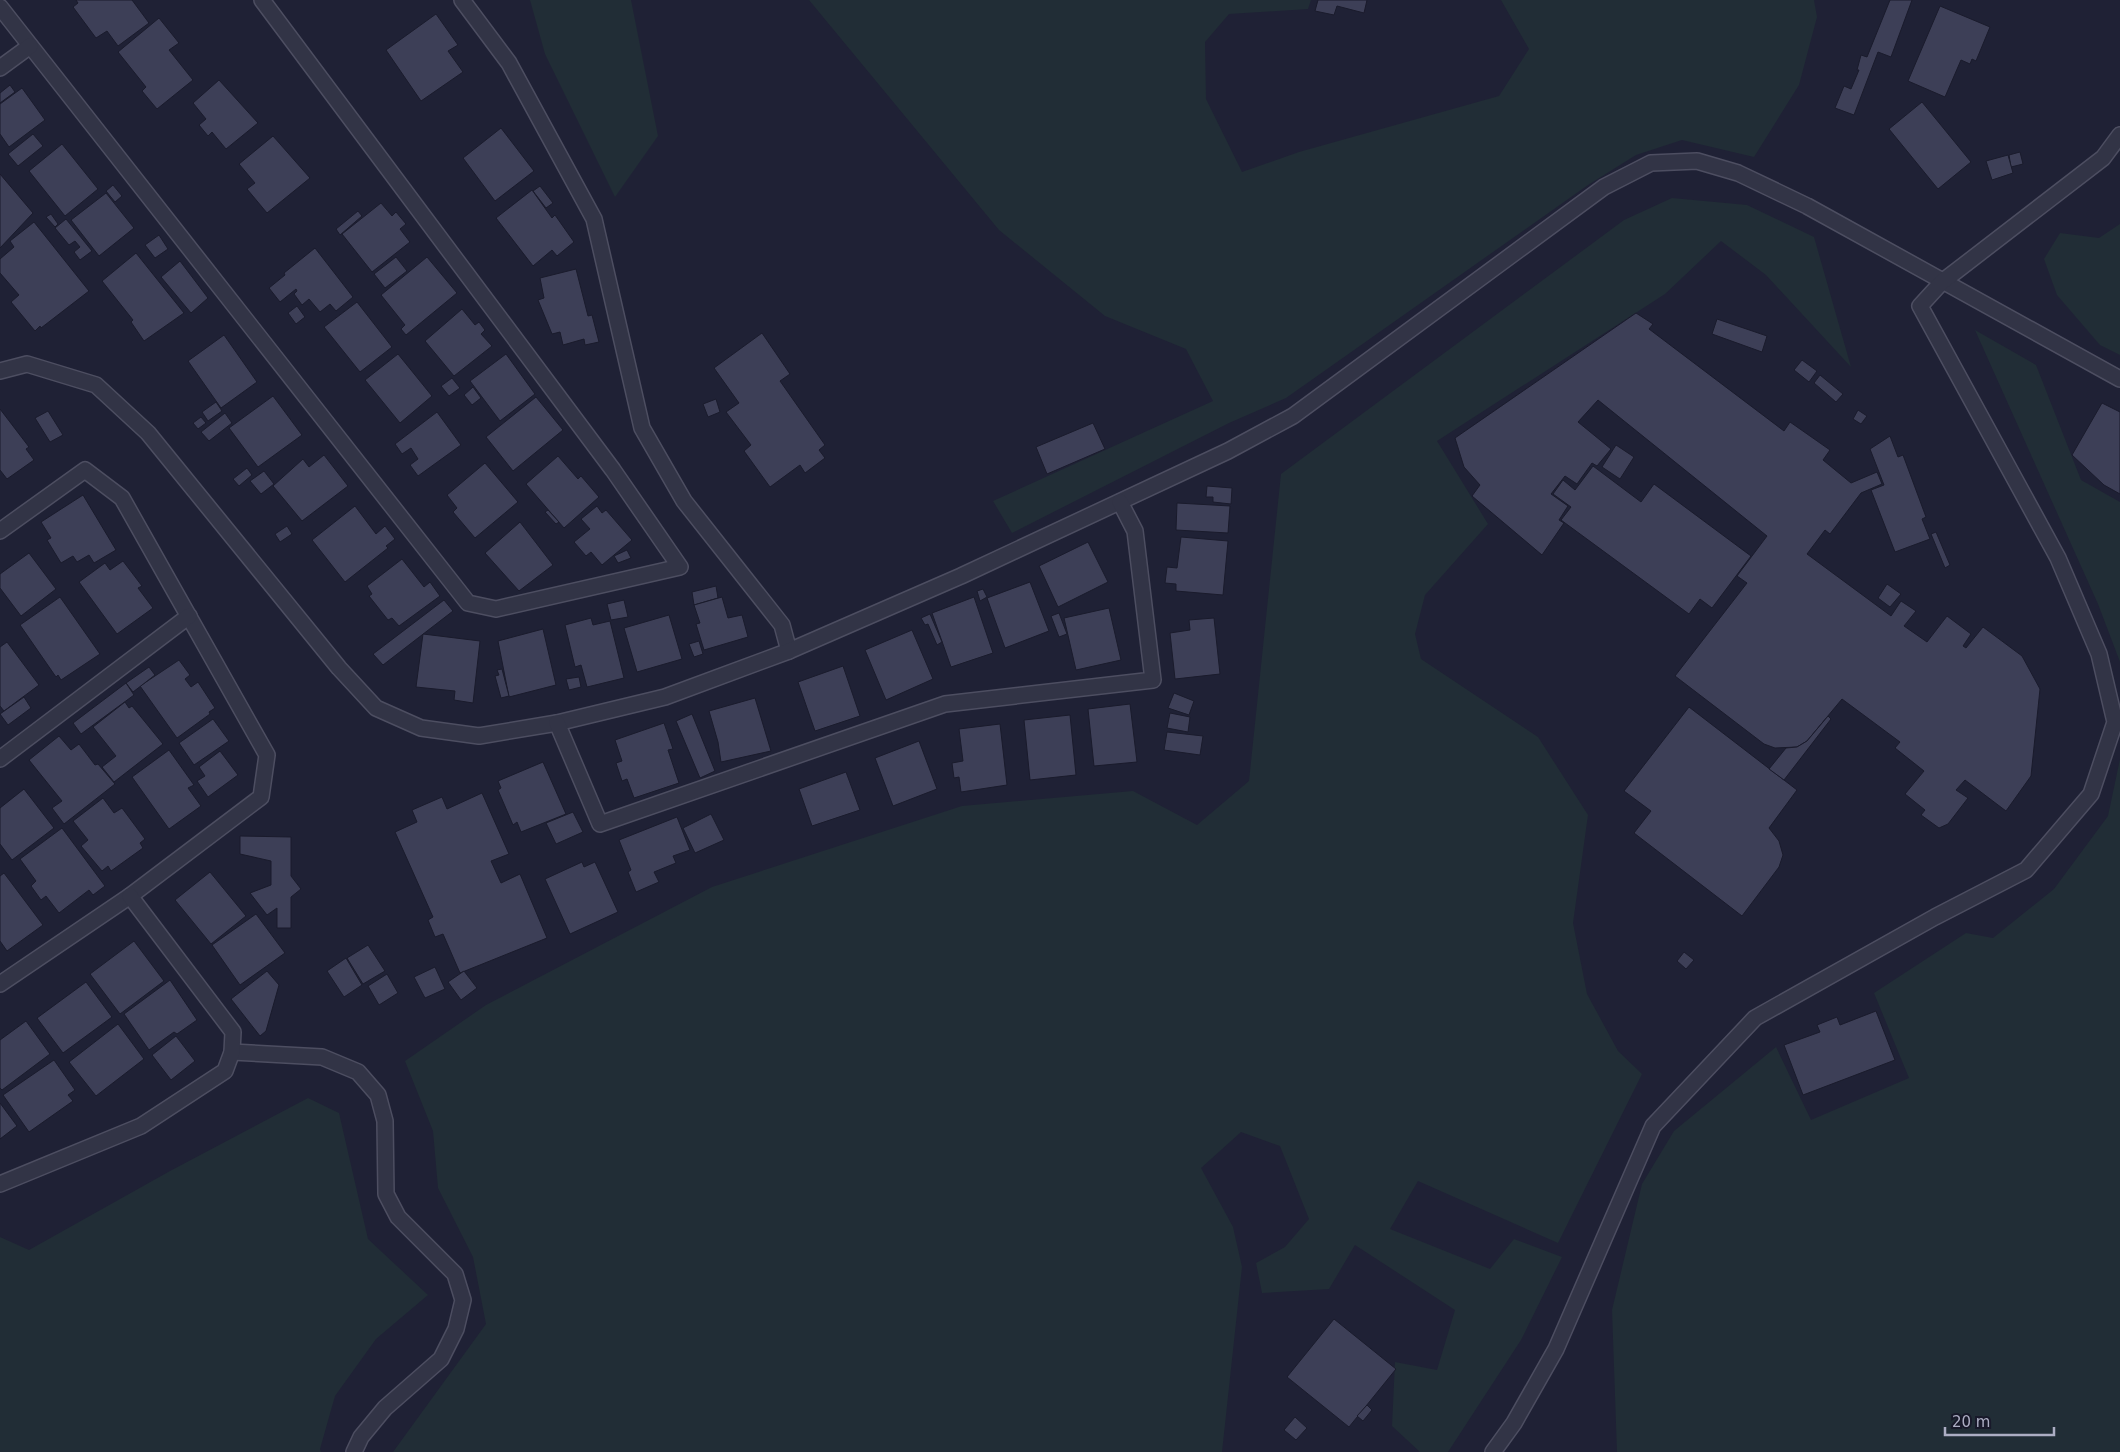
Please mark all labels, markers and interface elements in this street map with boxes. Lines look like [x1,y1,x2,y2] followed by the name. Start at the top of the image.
[1945,1404,2054,1436] scale bar
[1952,1413,1990,1431] text: 20 m

